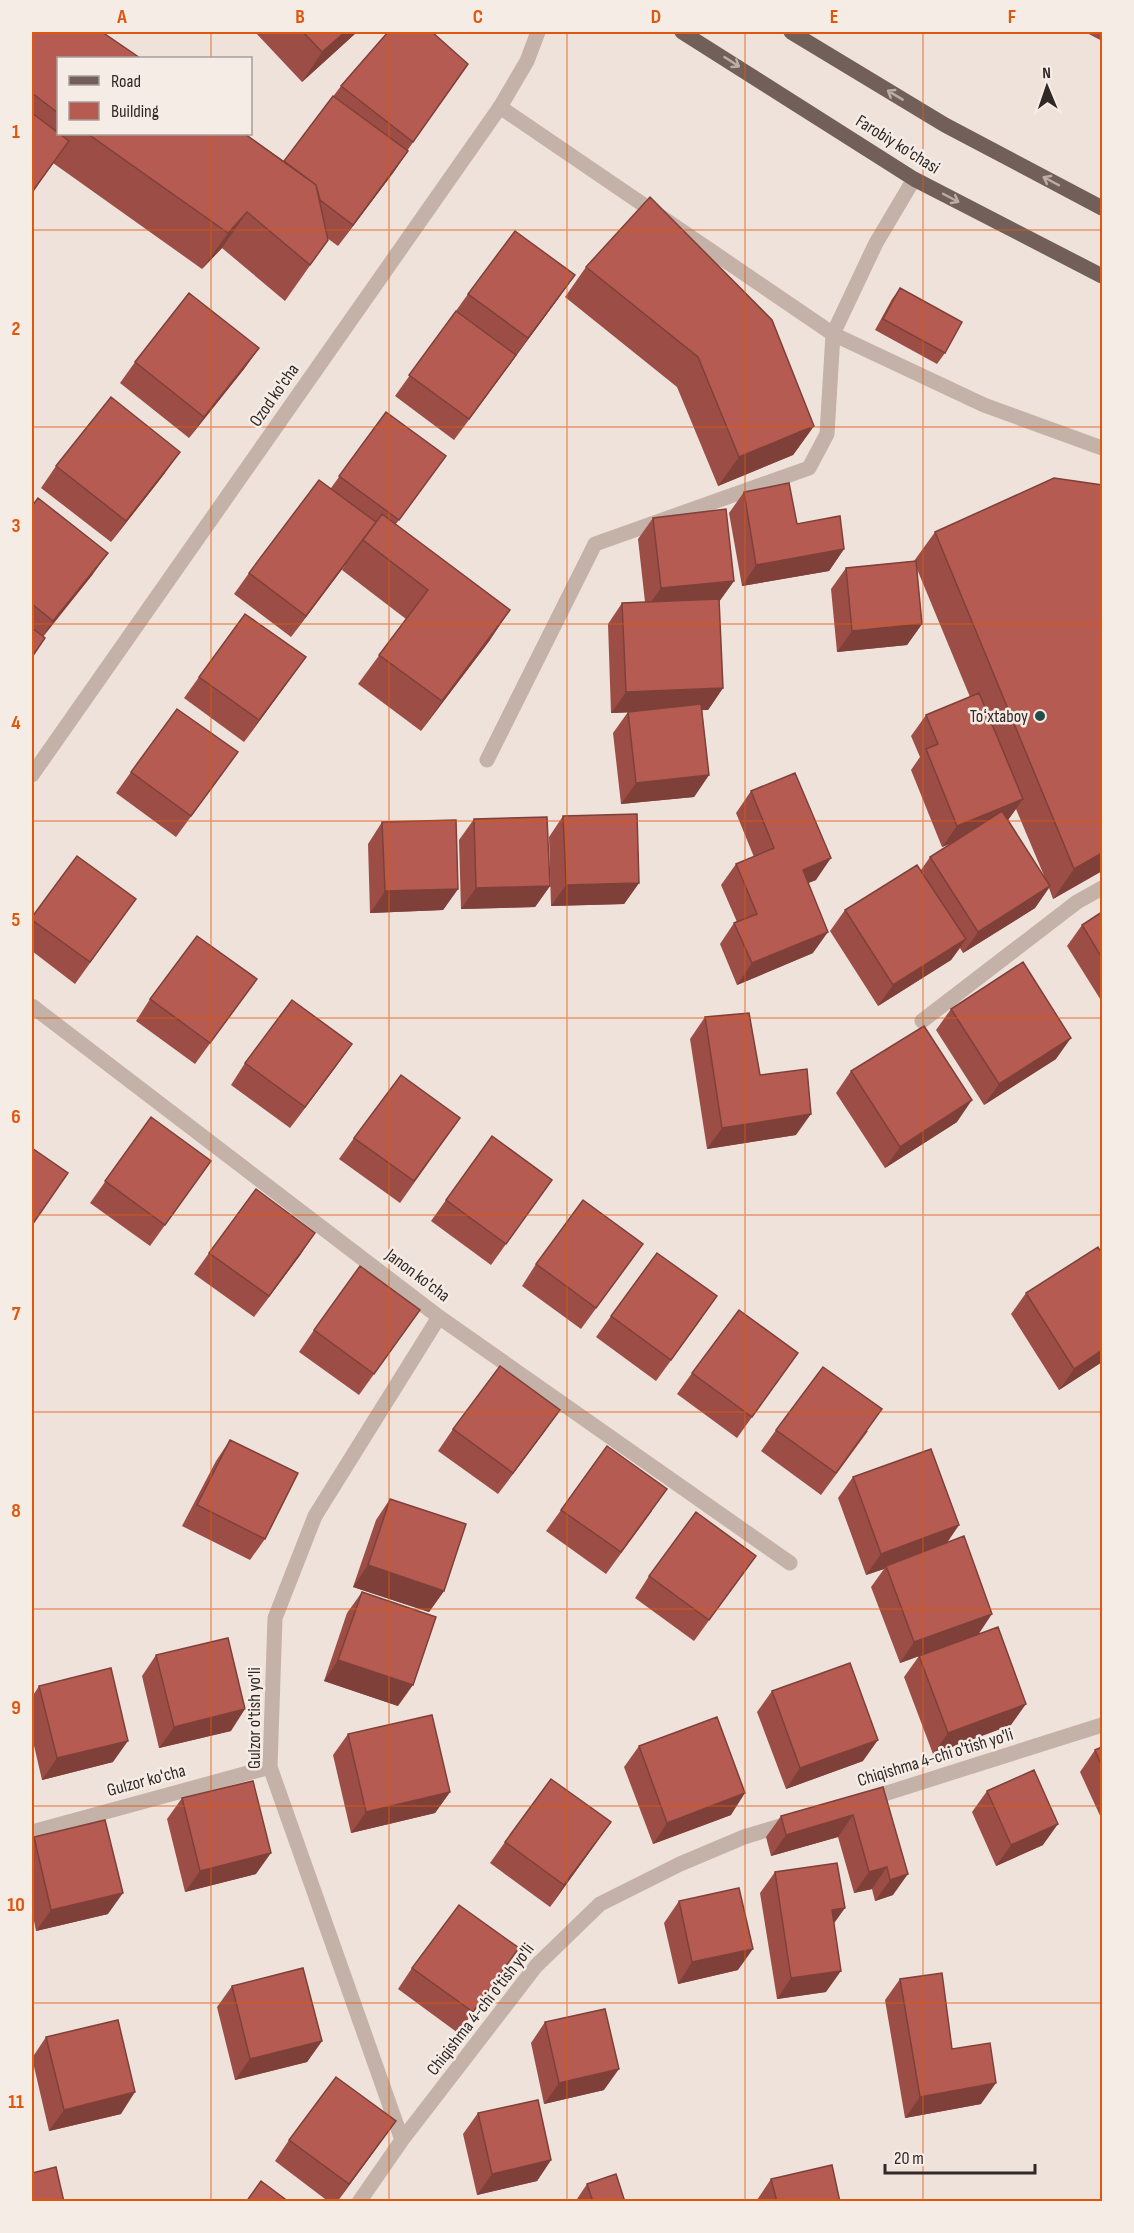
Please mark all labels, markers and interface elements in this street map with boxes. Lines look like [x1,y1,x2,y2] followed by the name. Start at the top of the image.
[116,5,127,29] text: A
[295,5,305,29] text: B
[473,5,483,29] text: C
[651,5,661,29] text: D
[830,5,838,29] text: E
[1008,5,1016,29] text: F
[723,56,740,69] one-way arrow
[57,57,252,135] legend
[1017,57,1077,117] north arrow
[1042,64,1051,83] text: N
[111,71,141,92] text: Road
[887,88,904,100] one-way arrow
[111,101,159,122] text: Building
[852,110,944,178] street label: Farobiy ko'chasi
[12,120,20,144] text: 1
[1042,174,1060,186] one-way arrow
[942,192,959,204] one-way arrow
[12,317,20,341] text: 2
[245,360,304,431] street label: Ozod ko'cha
[12,514,21,538] text: 3
[970,706,1028,727] place label: Toʻxtaboy
[1033,709,1047,723] marker: Toʻxtaboy
[11,711,21,735] text: 4
[12,908,21,932] text: 5
[11,1105,21,1129] text: 6
[381,1244,454,1306] street label: Janon ko'cha
[12,1302,21,1326] text: 7
[11,1499,21,1523] text: 8
[244,1667,265,1769] street label: Gulzor o'tish yo'li
[11,1696,21,1720] text: 9
[855,1724,1016,1791] street label: Chiqishma 4-chi o'tish yo'li
[105,1760,188,1801] street label: Gulzor ko'cha
[7,1893,25,1917] text: 10
[422,1939,538,2079] street label: Chiqishma 4-chi o'tish yo'li
[8,2090,24,2114] text: 11
[885,2137,1035,2175] scale bar
[894,2148,924,2169] text: 20 m

